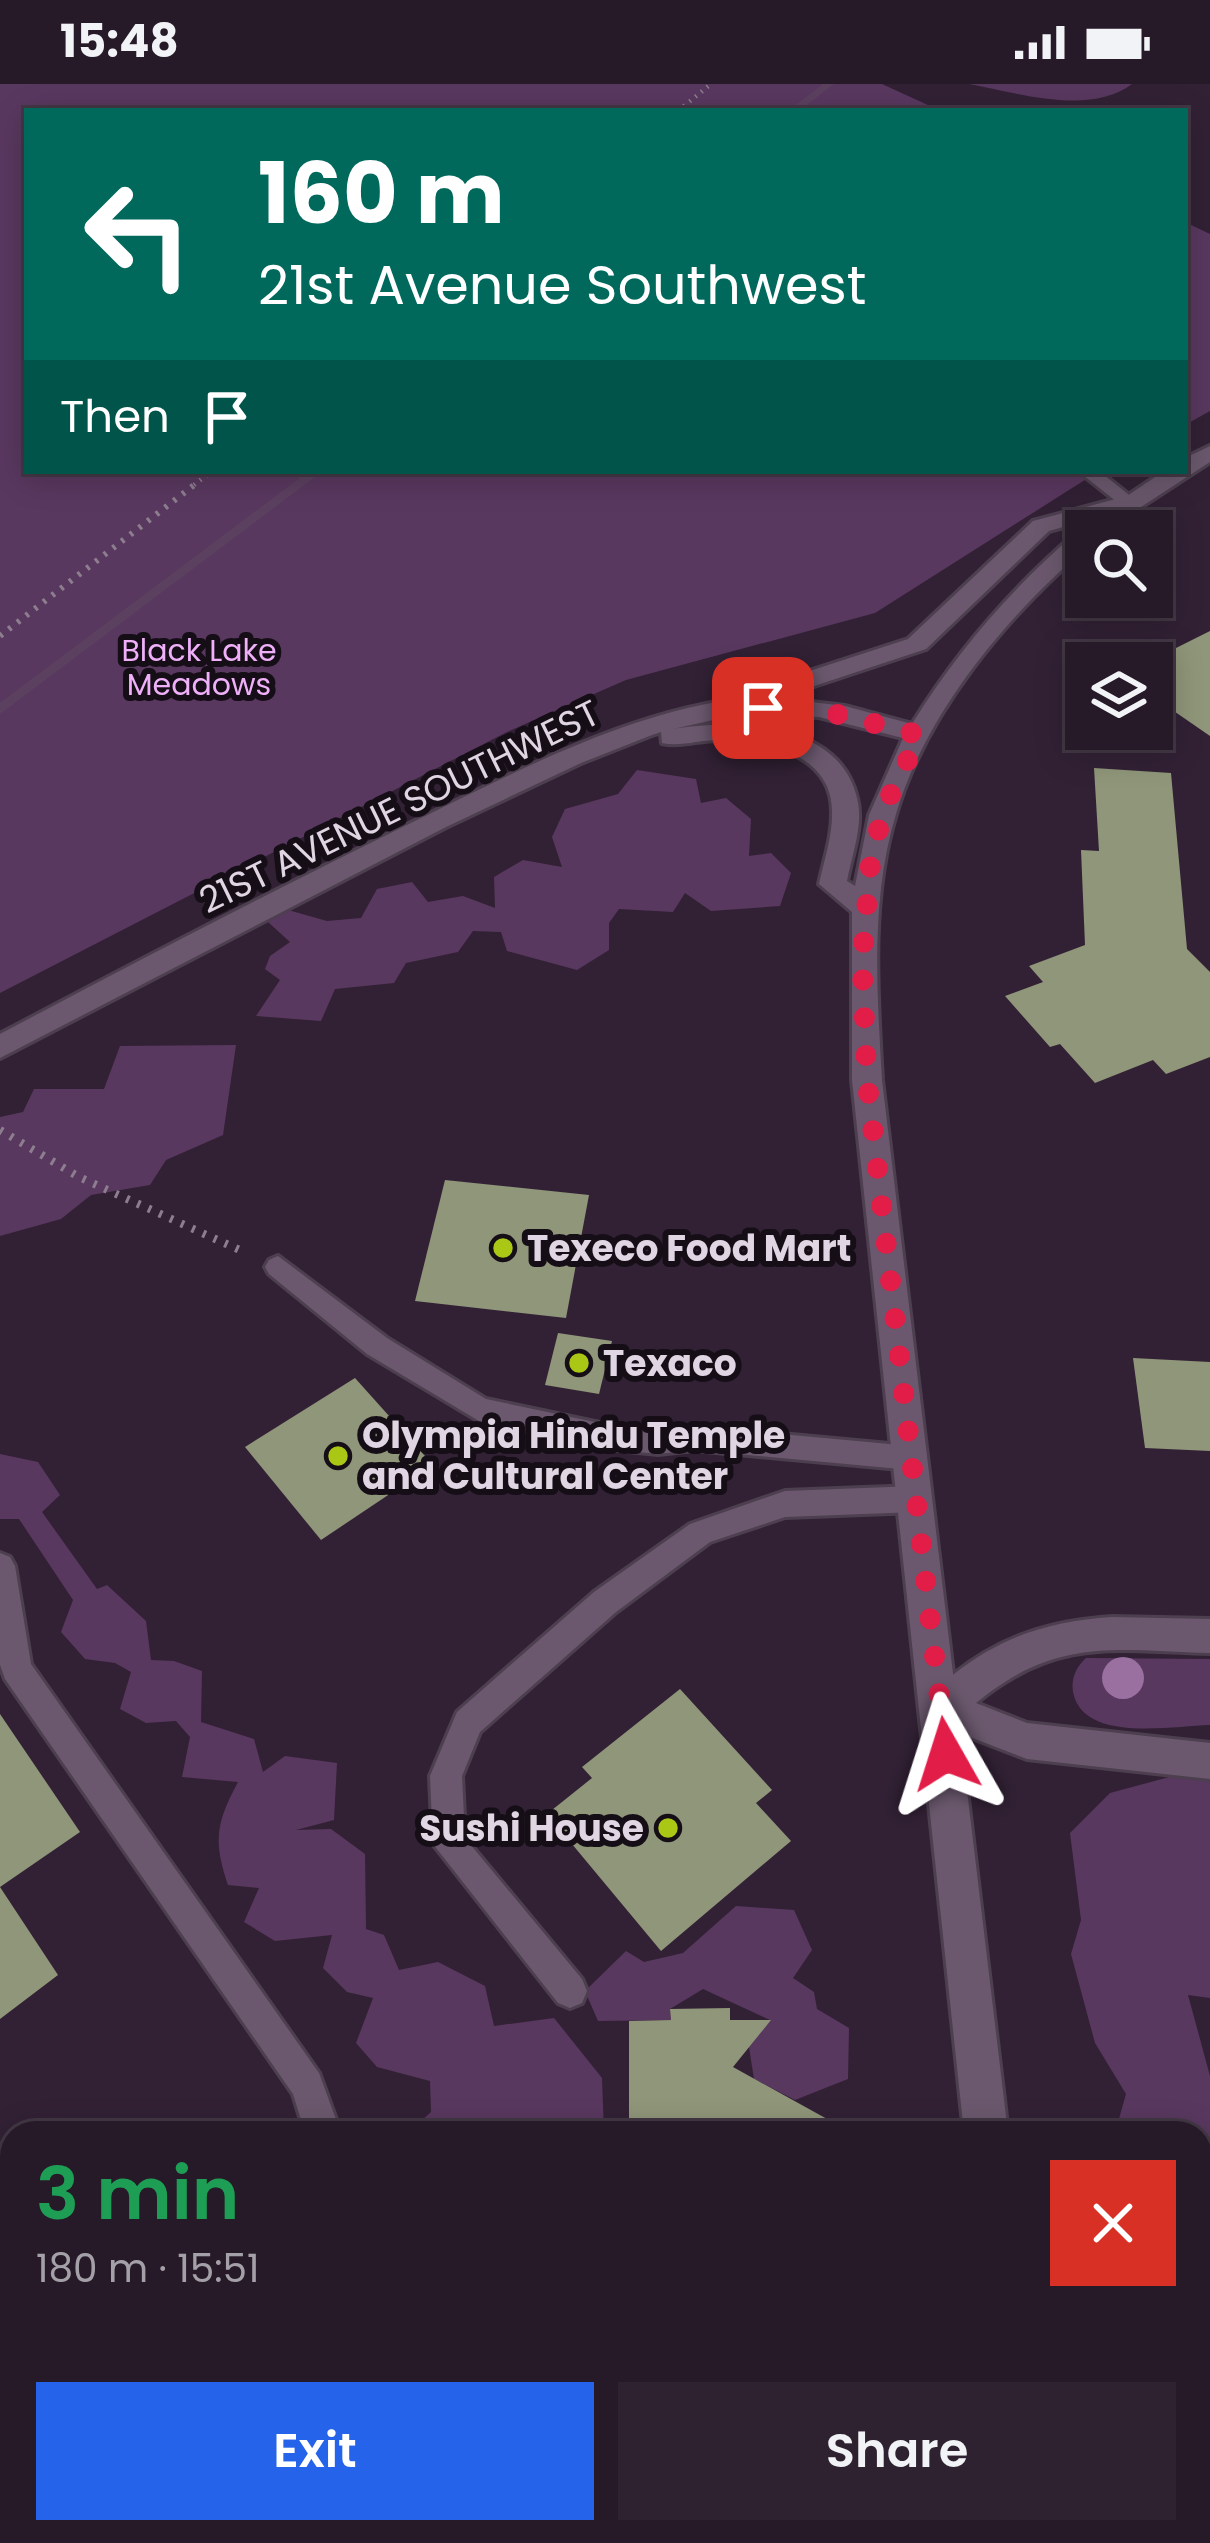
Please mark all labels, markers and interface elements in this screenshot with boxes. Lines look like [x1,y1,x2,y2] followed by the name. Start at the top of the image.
[60,10,179,73] text: 15:48
[258,135,505,252] text: 160 m
[60,156,216,312] icon: left
[258,247,866,323] text: 21st Avenue Southwest
[194,384,260,450] icon: arrive
[60,385,170,448] text: Then
[1065,510,1173,750] map controls
[1065,510,1173,618] button: search
[121,629,277,706] park label: Black Lake Meadows
[1065,642,1173,750] button: layers
[712,657,814,759] pin
[730,675,796,741] icon: arrive
[191,687,608,926] street label: 21ST AVENUE SOUTHWEST
[527,1223,851,1274] place label: Texeco Food Mart
[490,1235,516,1261] marker: Texeco Food Mart
[603,1338,737,1389] place label: Texaco
[566,1350,592,1376] marker: Texaco
[362,1410,785,1502] place label: Olympia Hindu Temple and Cultural Center
[325,1443,351,1469] marker: Olympia Hindu Temple and Cultural Center
[883,1691,1009,1817] position arrow
[419,1803,644,1854] place label: Sushi House
[655,1815,681,1841] marker: Sushi House
[36,2143,239,2244] text: 3 min
[1050,2160,1176,2286] button: close
[36,2241,260,2296] text: 180 m · 15:51
[36,2382,594,2520] button: Exit
[618,2382,1176,2520] button: Share

